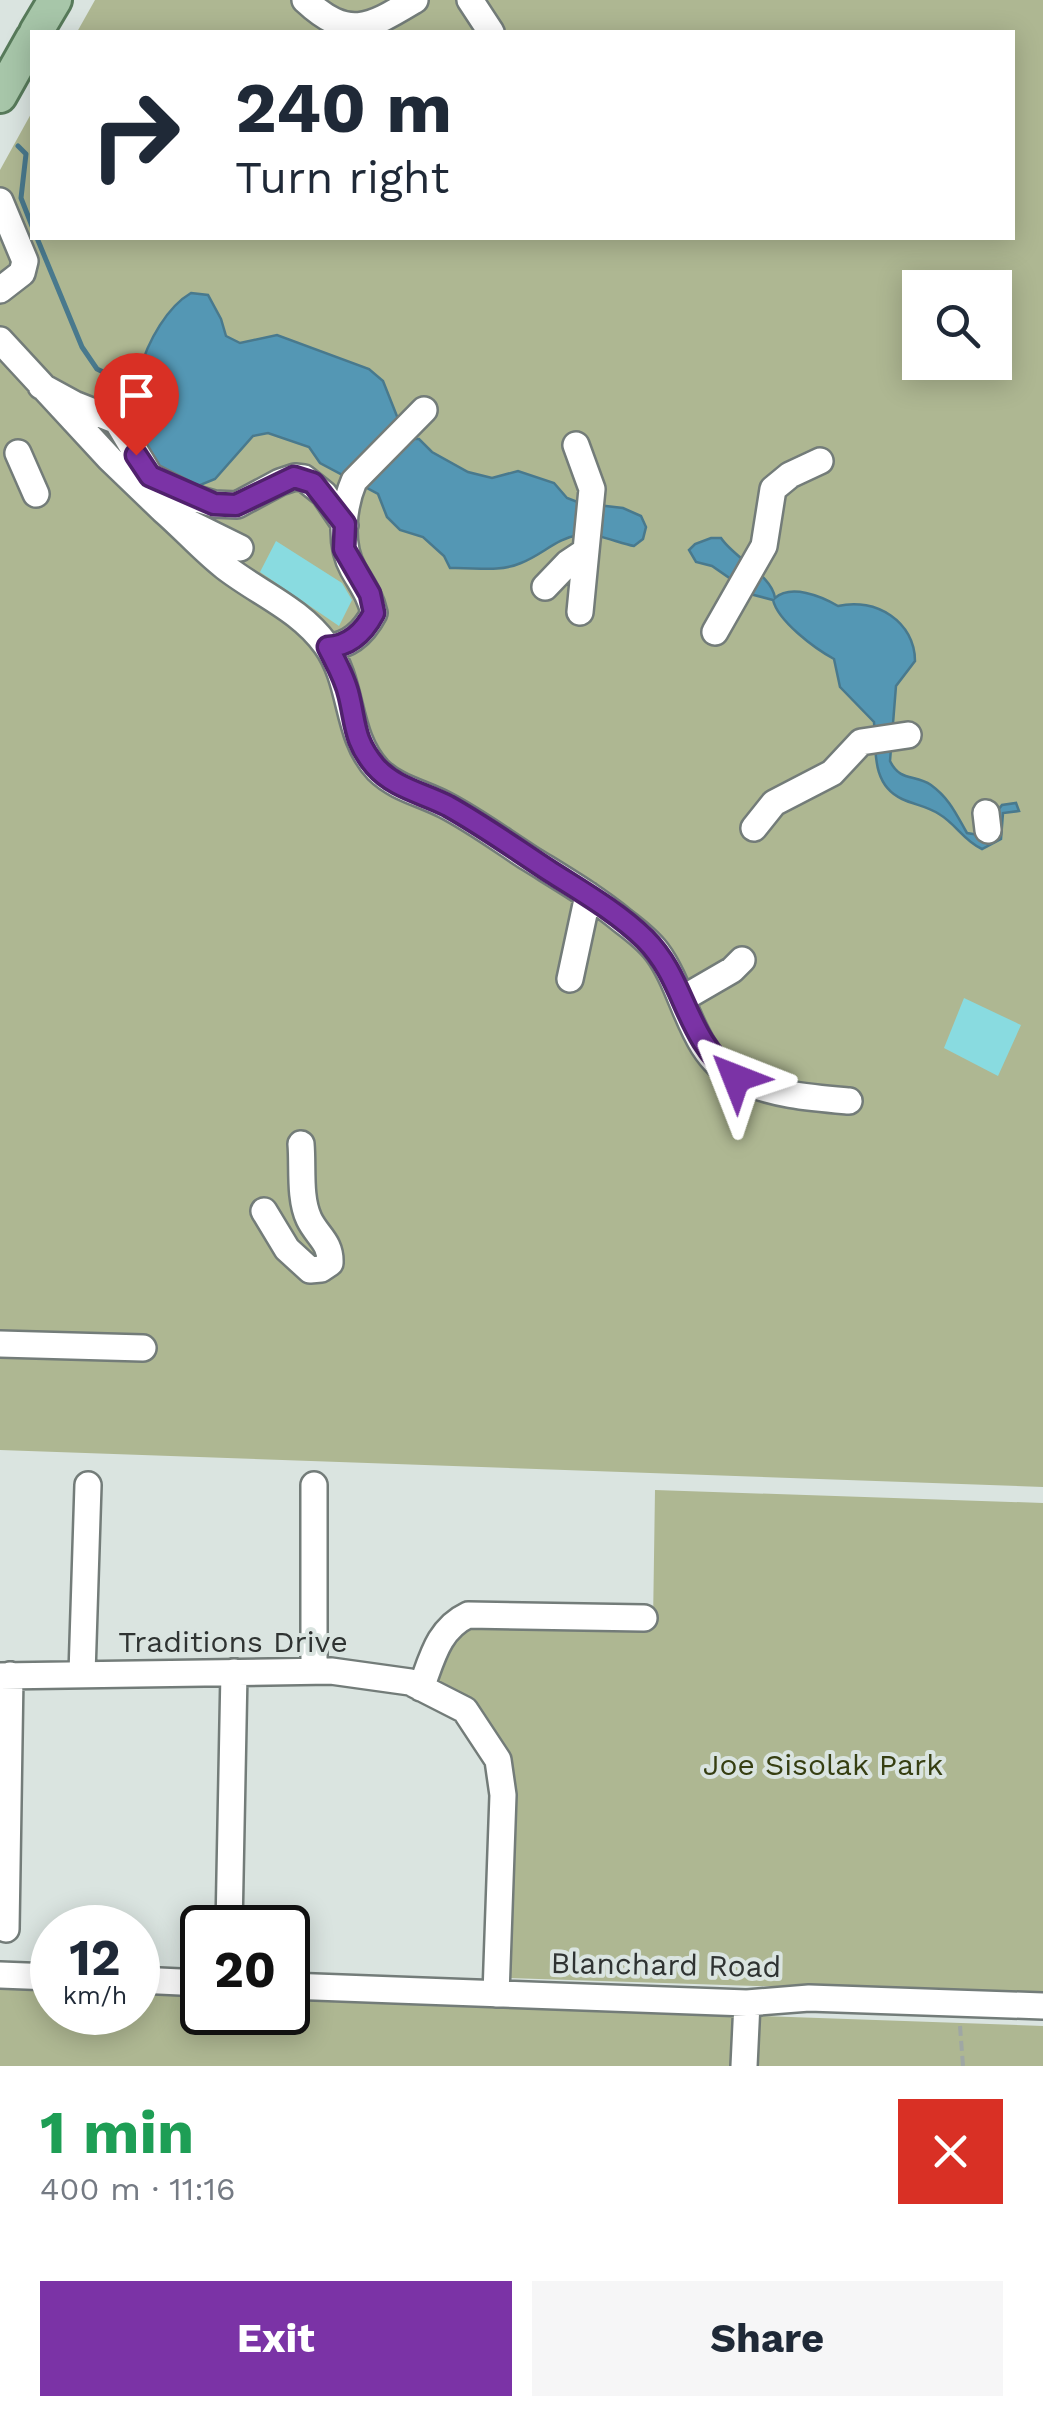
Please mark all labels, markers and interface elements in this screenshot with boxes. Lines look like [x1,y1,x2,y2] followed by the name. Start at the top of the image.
[235,67,452,149] text: 240 m
[70,70,200,200] icon: right
[235,151,449,204] text: Turn right
[902,270,1012,380] map controls
[902,270,1012,380] button: search
[94,353,179,456] pin
[109,368,164,423] icon: arrive
[684,1026,788,1130] position arrow
[118,1624,348,1659] street label: Traditions Drive
[703,1747,943,1782] park label: Joe Sisolak Park
[180,1905,310,2035] speed limit sign: 20
[69,1928,121,1987] text: 12
[550,1945,782,1984] street label: Blanchard Road
[63,1981,127,2010] text: km/h
[40,2097,194,2168] text: 1 min
[898,2099,1003,2204] button: close
[40,2170,236,2208] text: 400 m · 11:16
[40,2281,512,2396] button: Exit
[532,2281,1003,2396] button: Share

